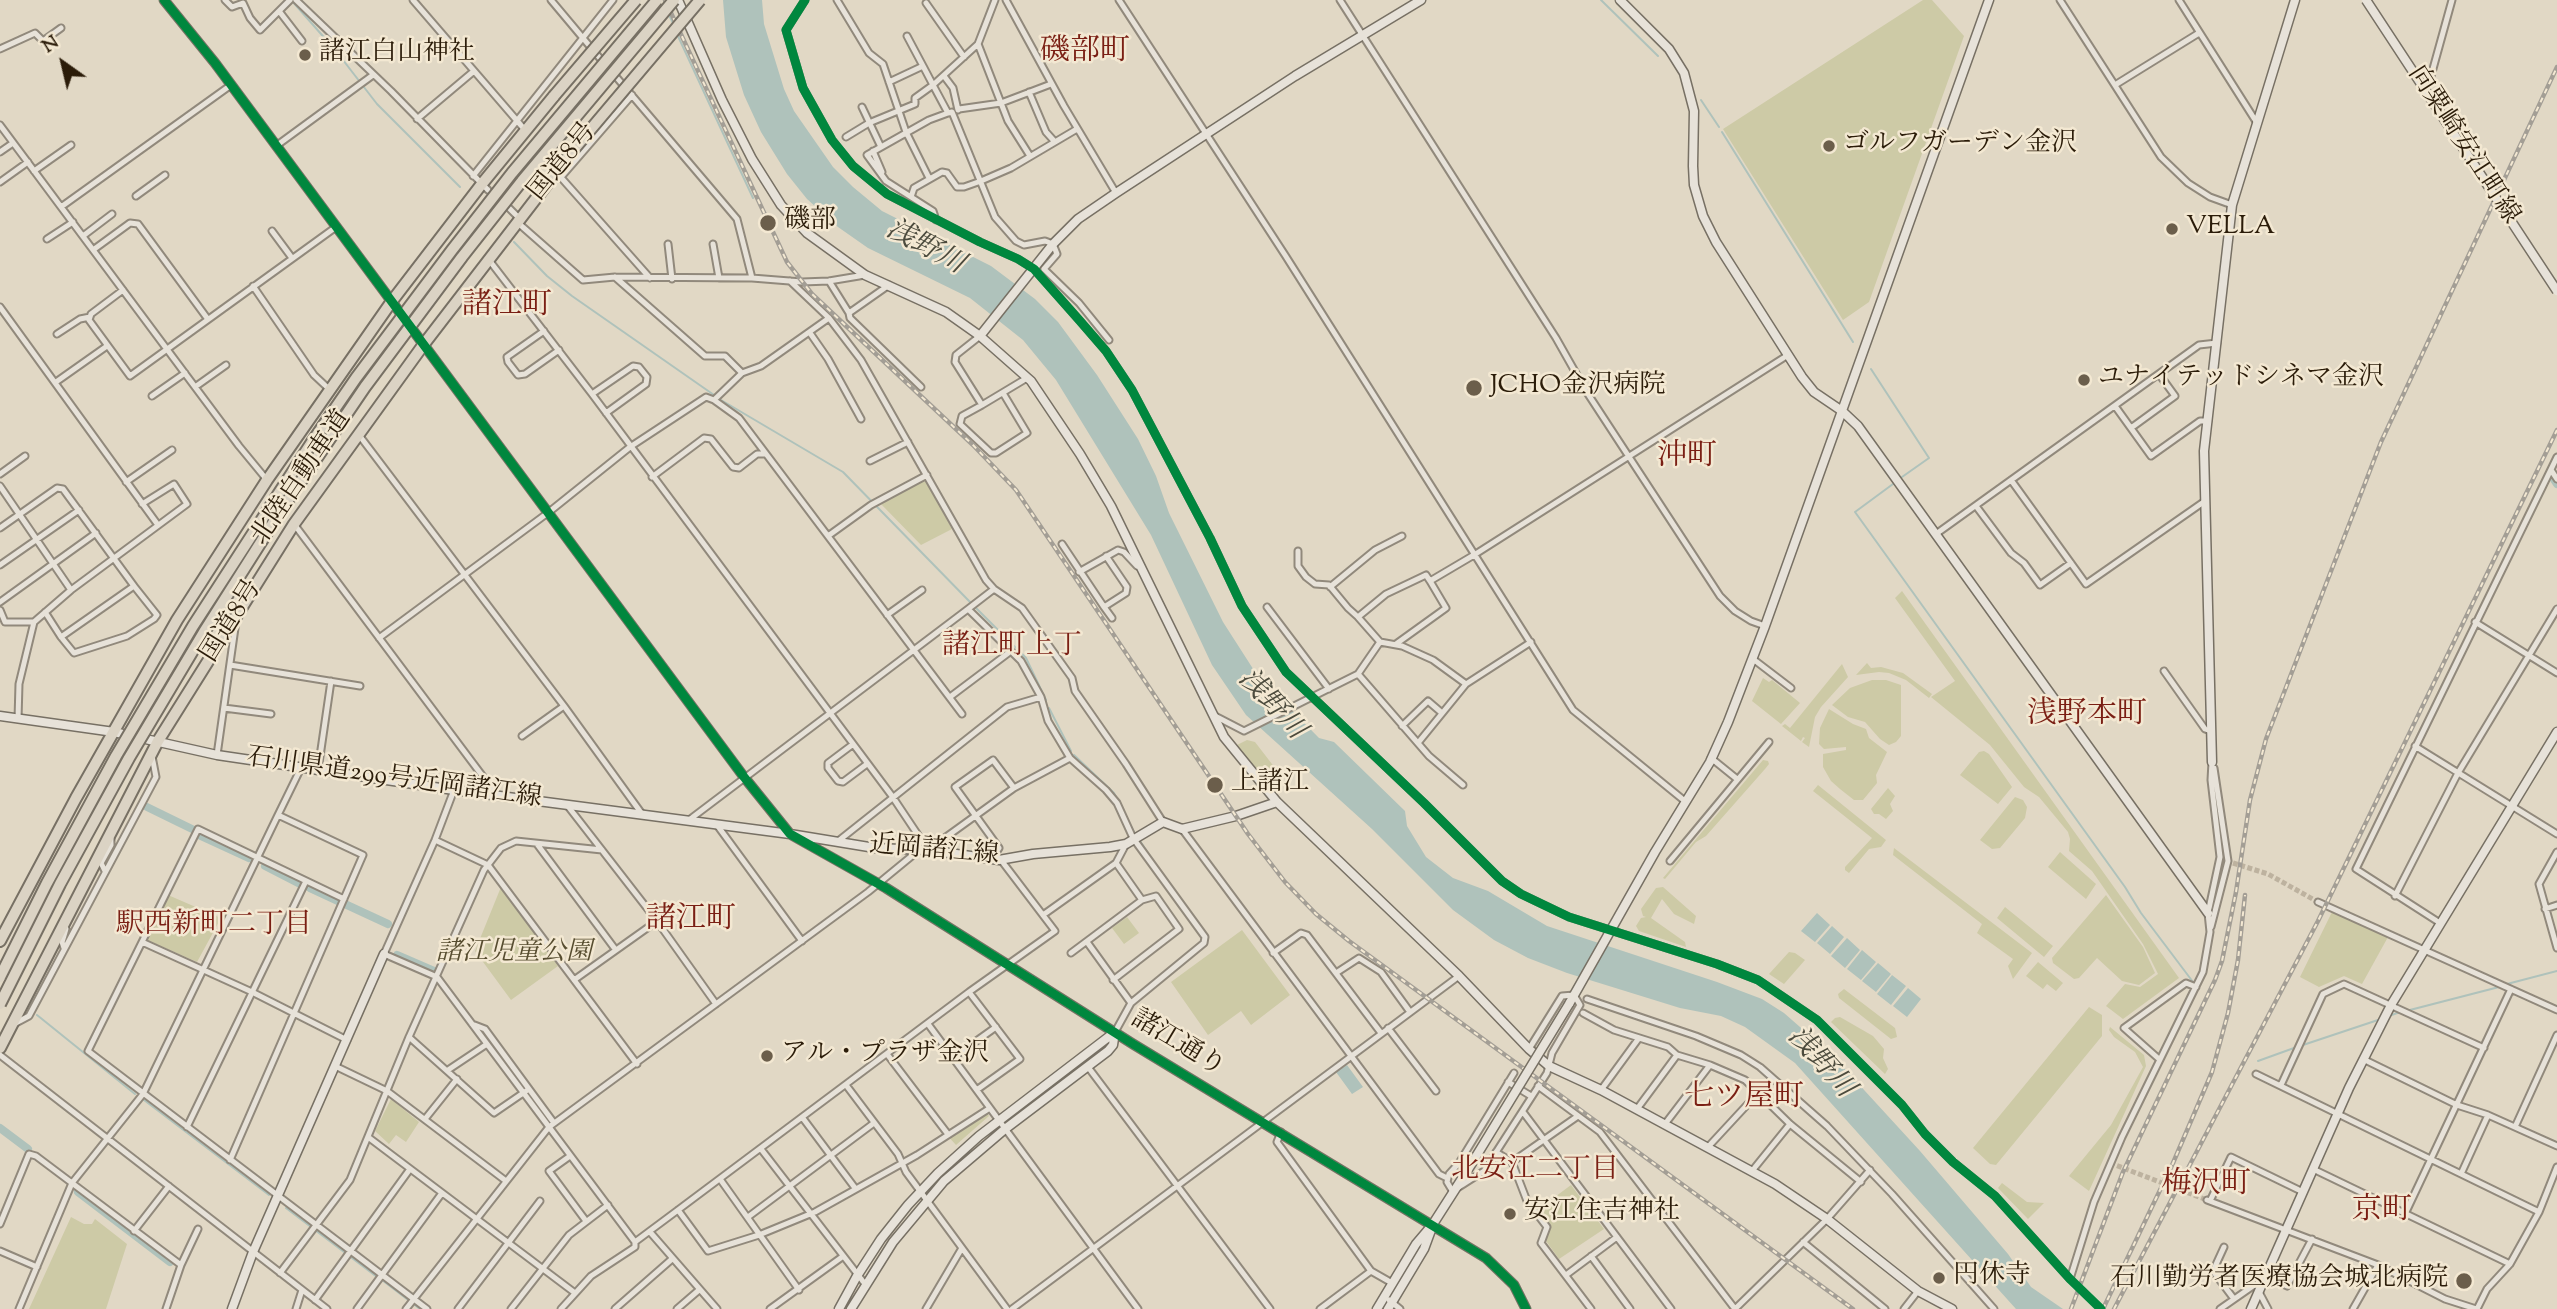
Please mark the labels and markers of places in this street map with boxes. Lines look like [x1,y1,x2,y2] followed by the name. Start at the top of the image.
[319,39,475,71] place label: 諸江白山神社
[297,47,313,63] marker: 諸江白山神社
[1843,130,2077,162] place label: ゴルフガーデン金沢
[1821,138,1837,154] marker: ゴルフガーデン金沢
[784,207,836,239] place label: 磯部
[758,213,778,233] marker: 磯部
[2186,213,2275,245] place label: VELLA
[2164,221,2180,237] marker: VELLA
[2098,364,2384,396] place label: ユナイテッドシネマ金沢
[1490,372,1665,404] place label: JCHO金沢病院
[2076,372,2092,388] marker: ユナイテッドシネマ金沢
[1464,378,1484,398] marker: JCHO金沢病院
[1231,769,1309,801] place label: 上諸江
[1205,775,1225,795] marker: 上諸江
[781,1040,989,1072] place label: アル・プラザ金沢
[759,1048,775,1064] marker: アル・プラザ金沢
[1524,1198,1680,1230] place label: 安江住吉神社
[1502,1206,1518,1222] marker: 安江住吉神社
[1953,1262,2031,1294] place label: 円休寺
[2110,1265,2448,1297] place label: 石川勤労者医療協会城北病院
[1931,1270,1947,1286] marker: 円休寺
[2454,1271,2474,1291] marker: 石川勤労者医療協会城北病院

